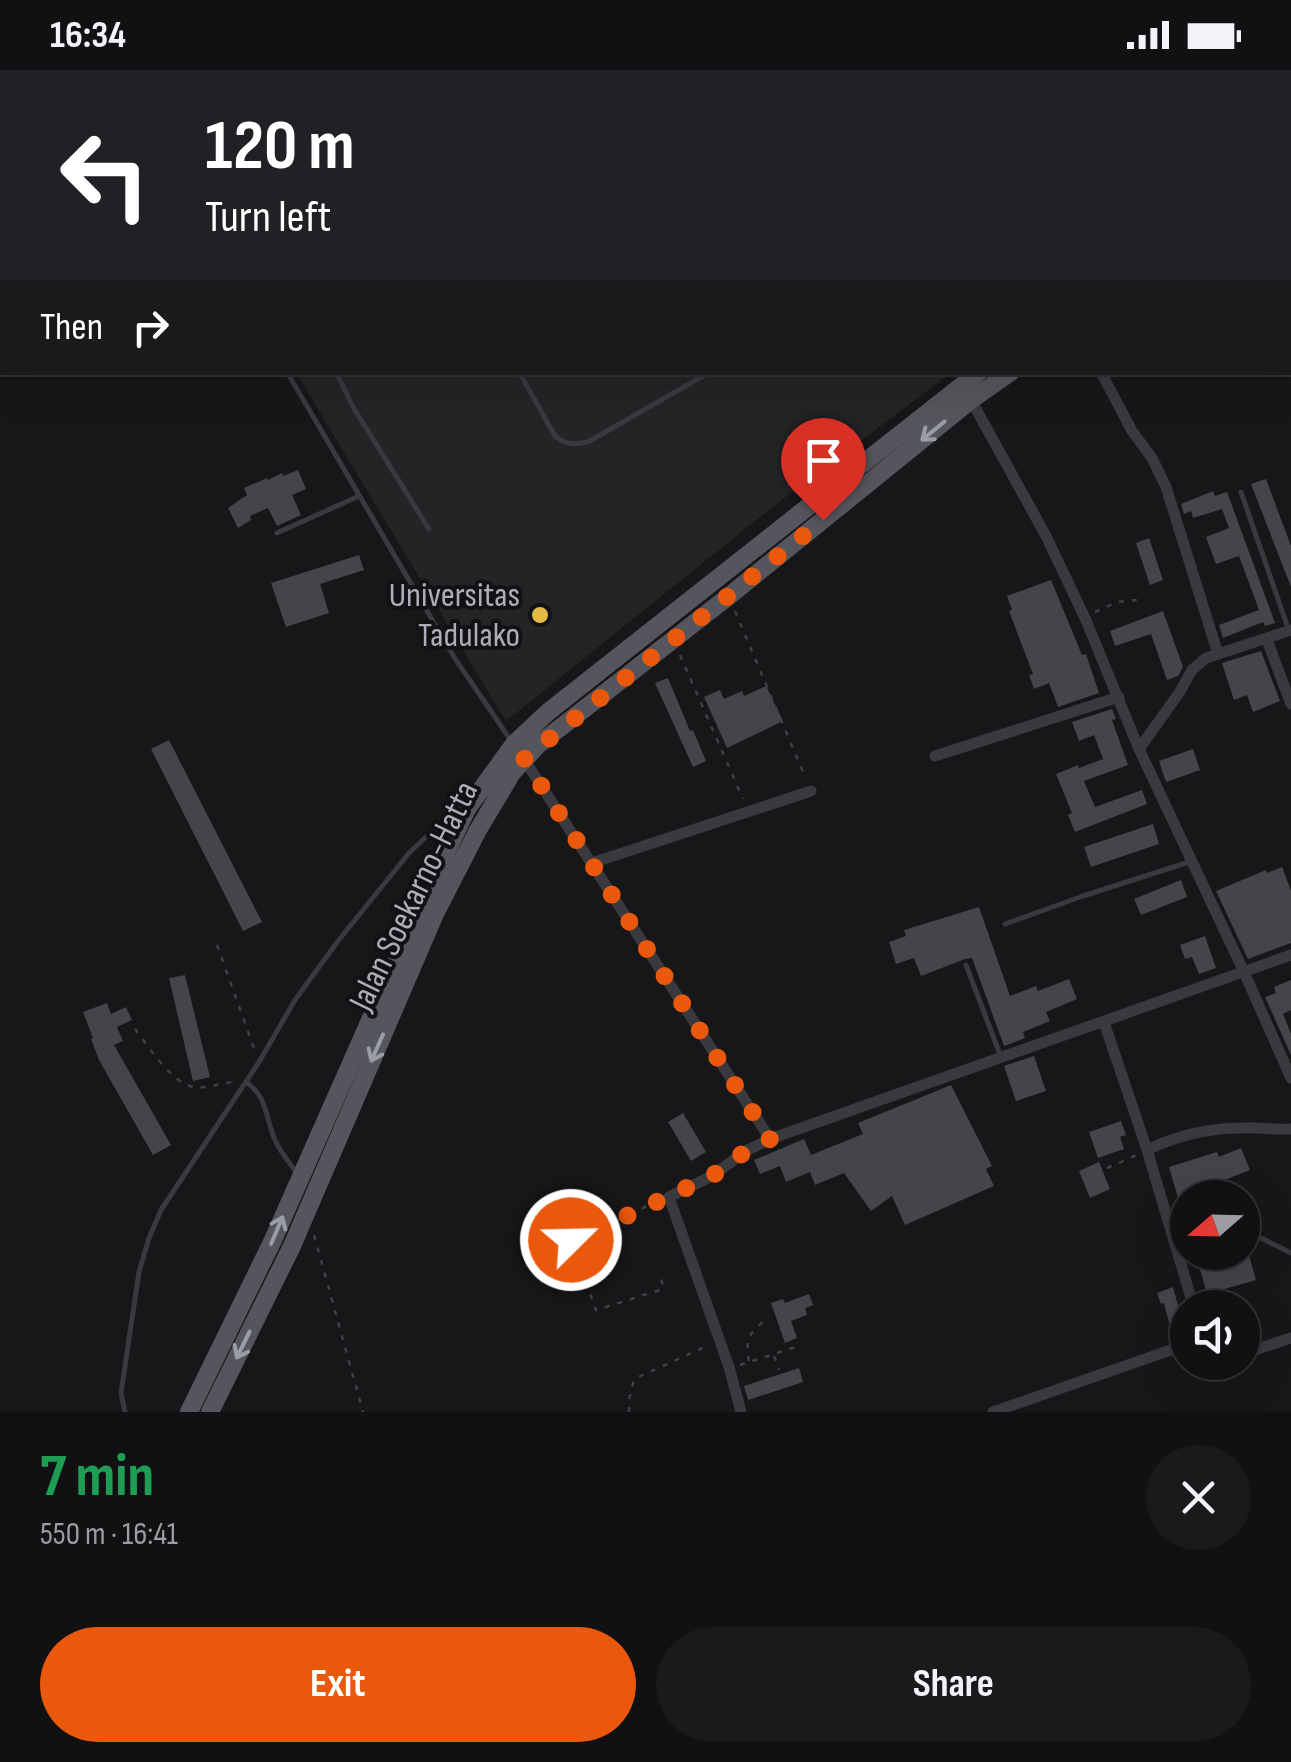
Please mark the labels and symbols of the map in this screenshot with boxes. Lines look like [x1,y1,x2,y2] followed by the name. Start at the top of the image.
[781,418,866,521] pin
[920,420,946,442] one-way arrow
[389,574,520,657] place label: Universitas Tadulako
[529,604,551,626] marker: Universitas Tadulako
[339,774,488,1019] street label: Jalan Soekarno-Hatta
[367,1032,385,1063] one-way arrow
[1170,1180,1260,1270] north arrow
[519,1188,623,1292] position arrow
[269,1215,287,1245] one-way arrow
[233,1329,252,1359] one-way arrow

